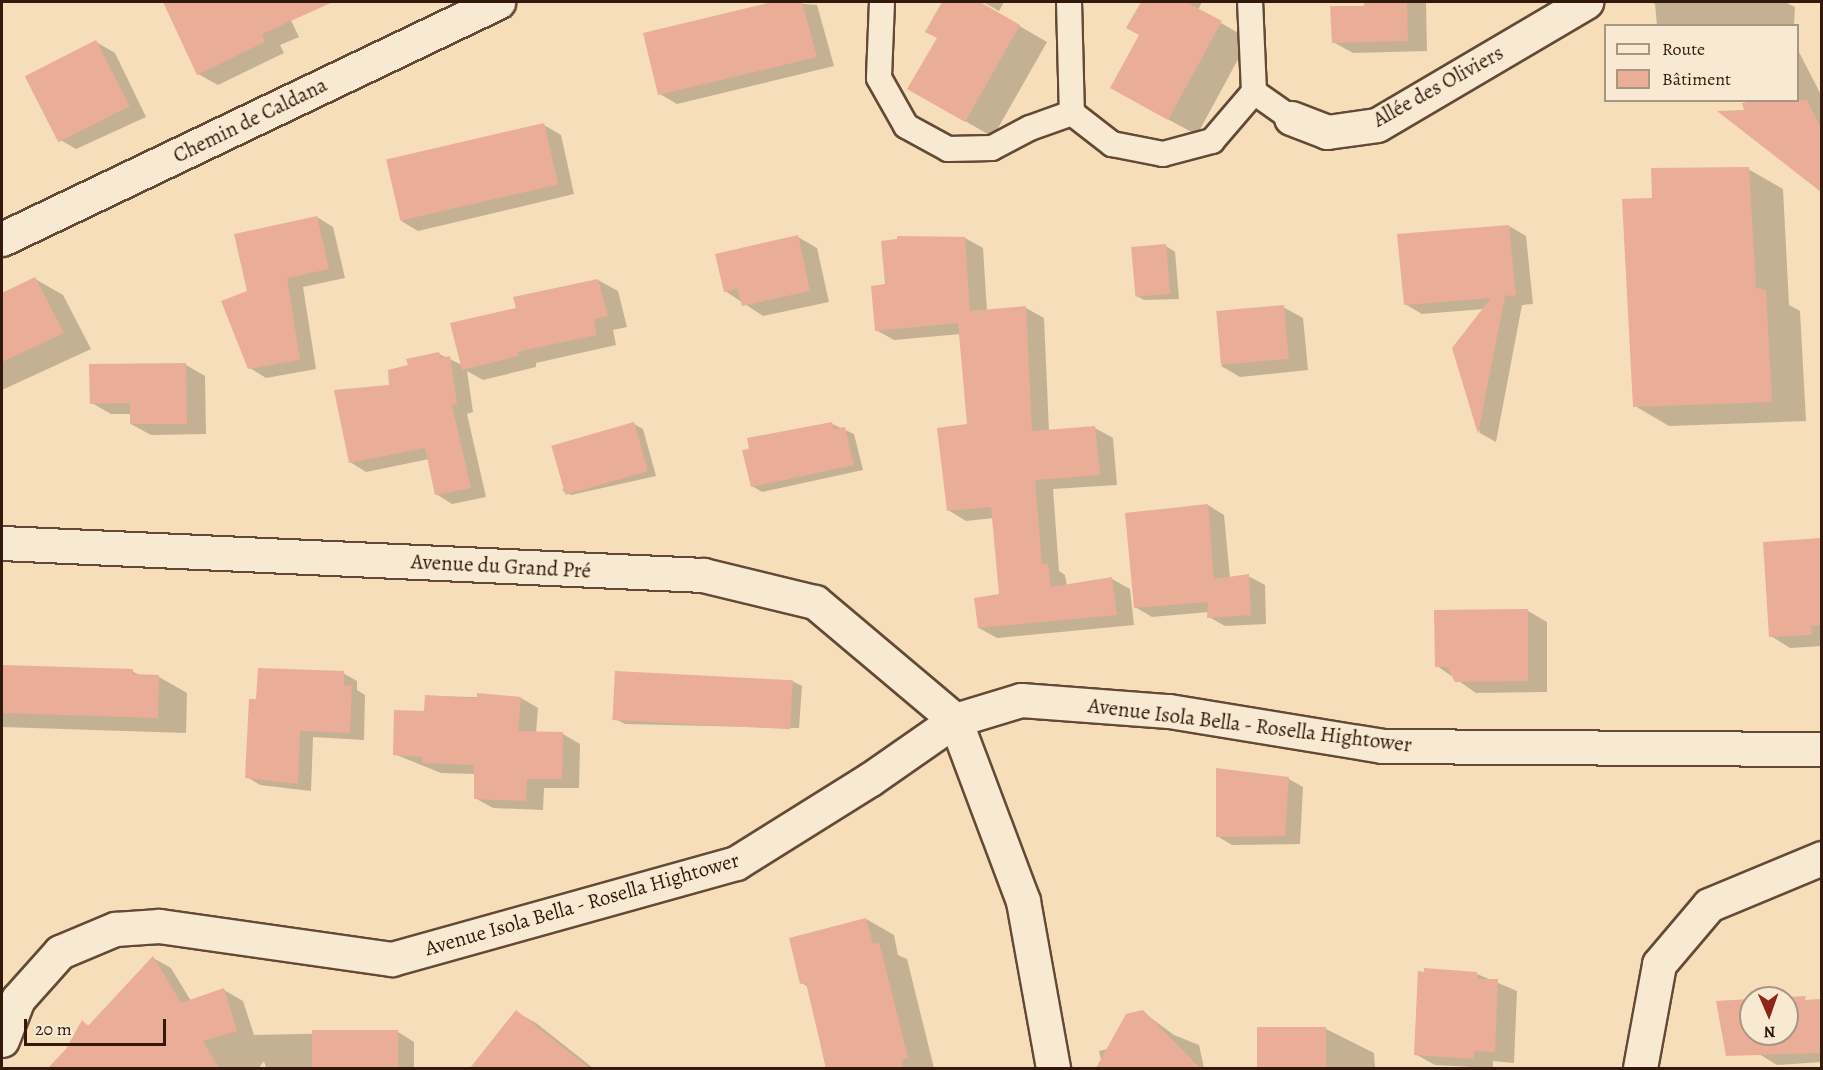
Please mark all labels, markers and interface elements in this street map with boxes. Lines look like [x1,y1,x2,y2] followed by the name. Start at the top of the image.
[1604,24,1799,102] legend
[1662,37,1705,61] text: Route
[1368,40,1508,132] street label: Allée des Oliviers
[1662,67,1731,91] text: Bâtiment
[169,72,331,168] street label: Chemin de Caldana
[410,549,592,583] street label: Avenue du Grand Pré
[1086,693,1414,757] street label: Avenue Isola Bella - Rosella Hightower
[421,847,743,961] street label: Avenue Isola Bella - Rosella Hightower
[1739,986,1799,1046] north arrow
[27,1007,170,1045] scale bar
[35,1017,72,1041] text: 20 m
[1763,1021,1776,1043] text: N

